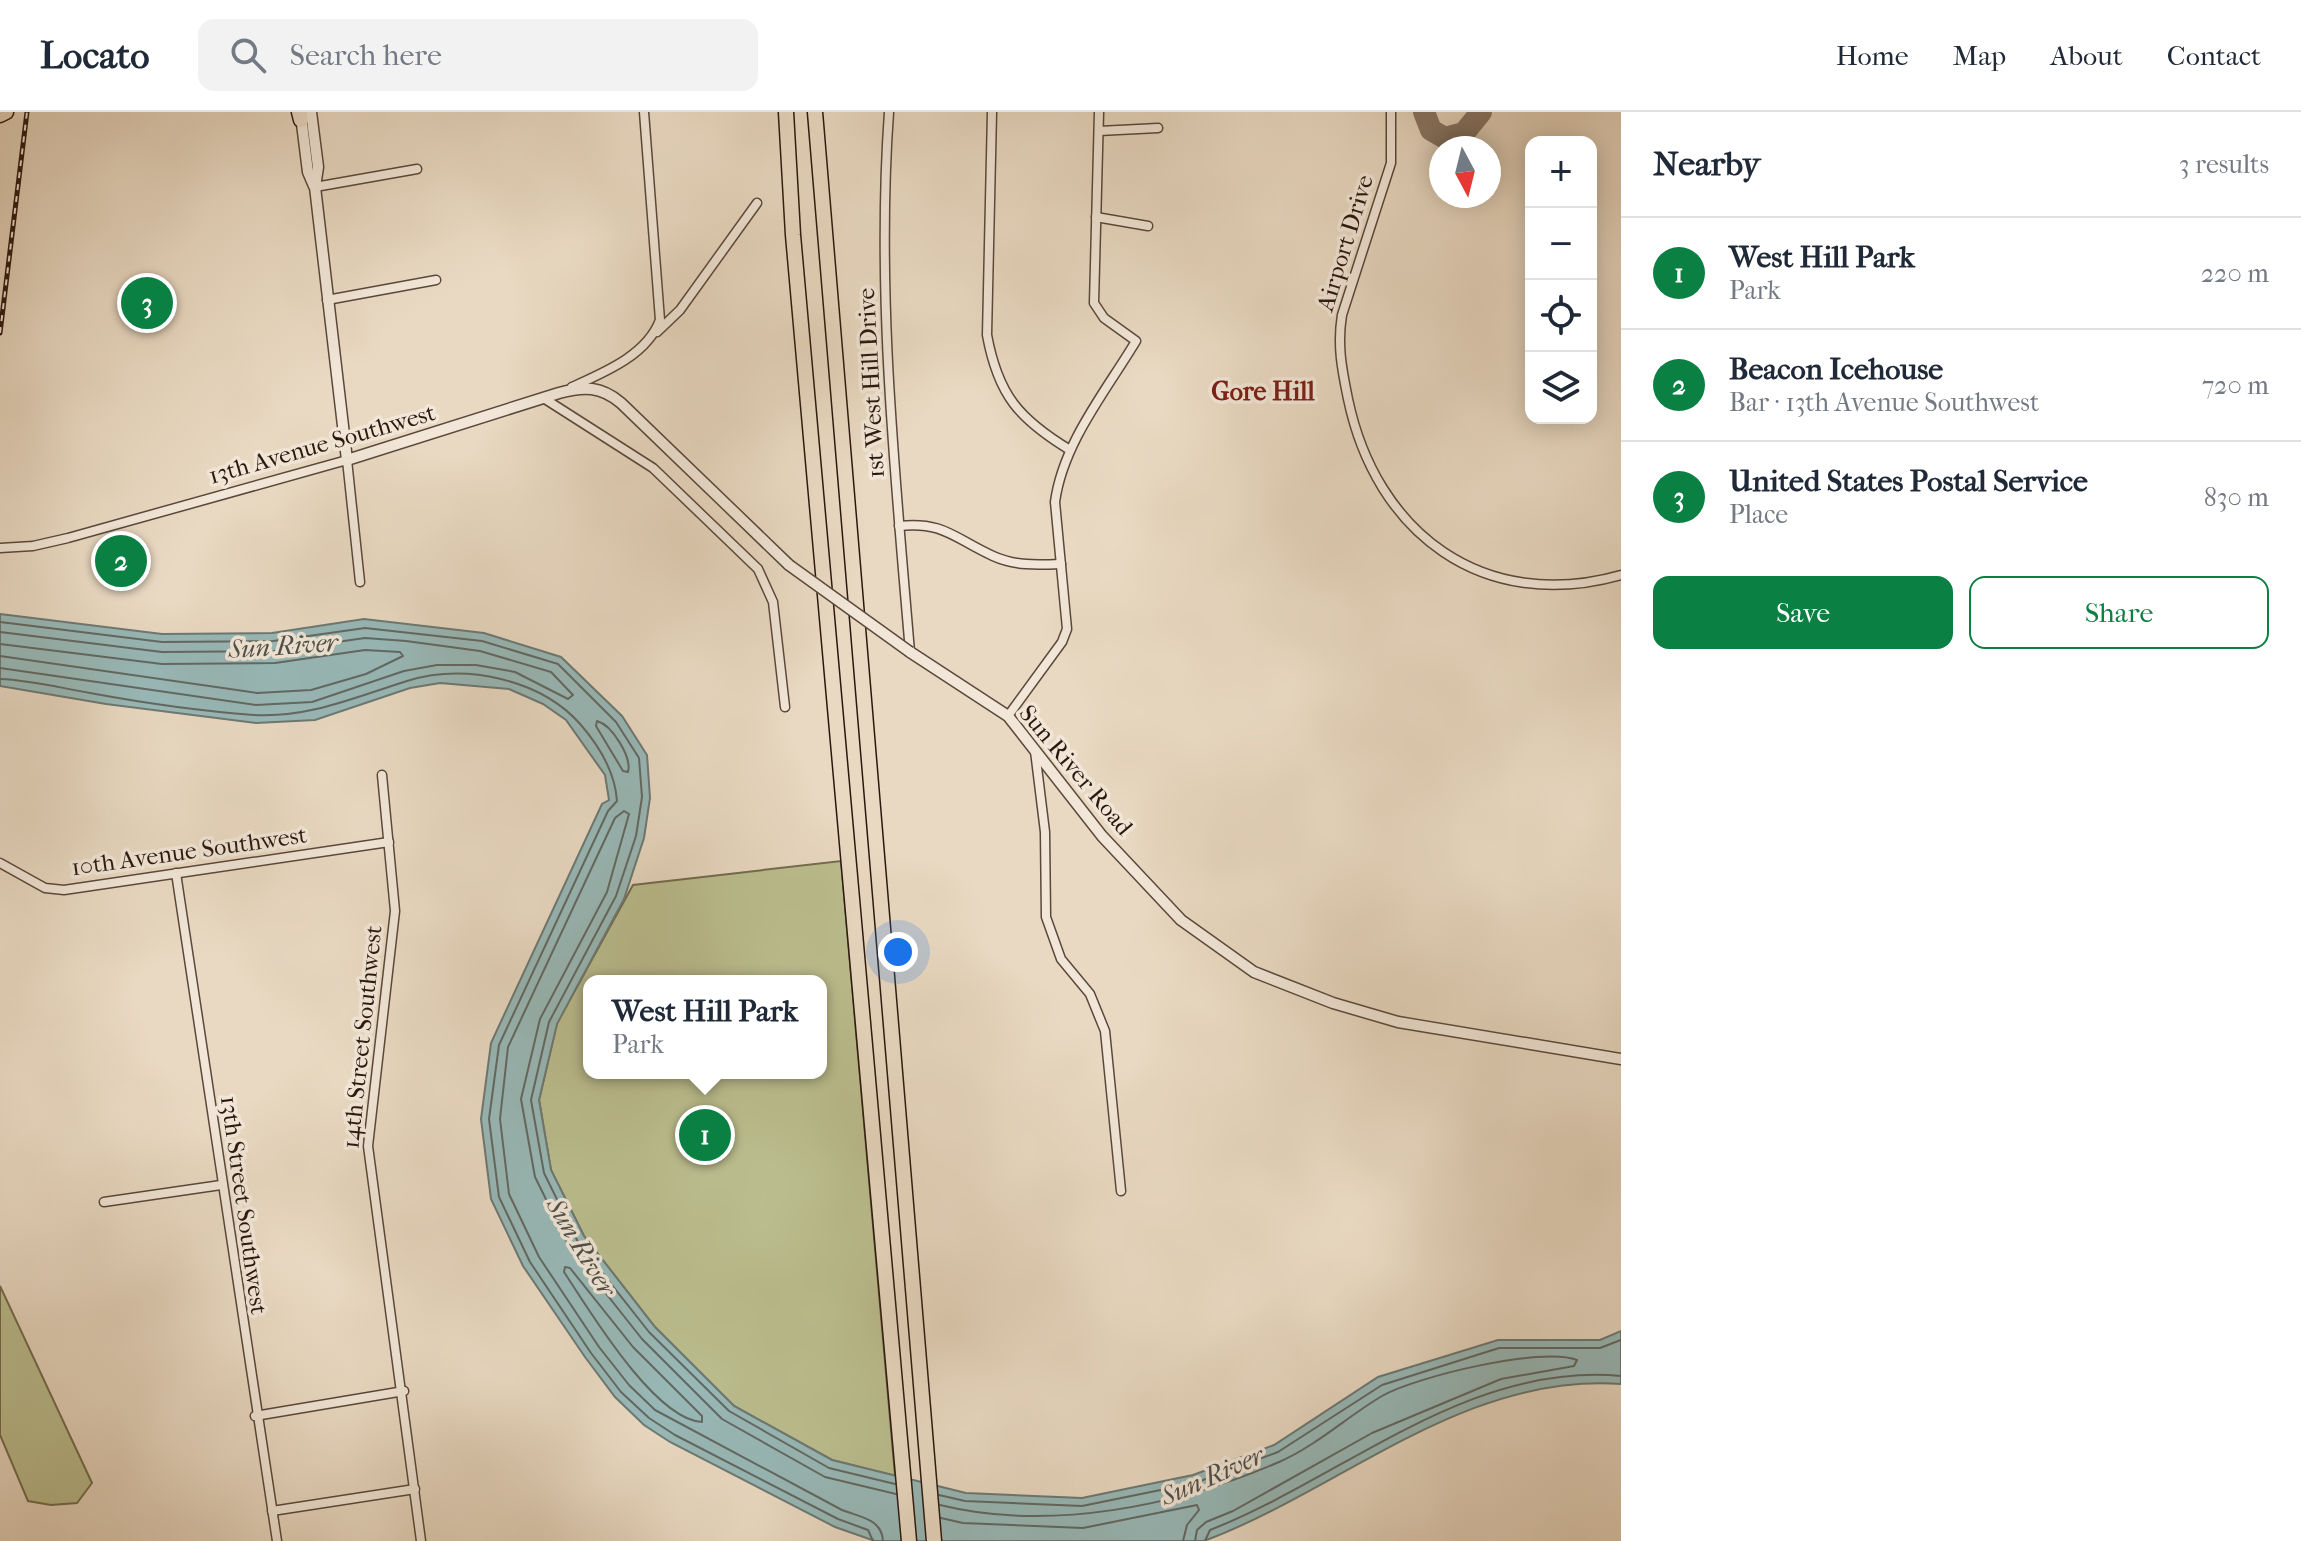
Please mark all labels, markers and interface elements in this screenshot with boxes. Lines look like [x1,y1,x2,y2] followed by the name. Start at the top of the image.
[198,19,758,91] search box
[40,33,150,78] text: Locato
[226,33,270,77] icon: search
[290,38,442,73] text: Search here
[1836,39,1909,72] text: Home
[1953,39,2006,72] text: Map
[2050,39,2123,72] text: About
[2167,39,2261,72] text: Contact
[1429,136,1501,208] north arrow
[1525,136,1597,424] map controls
[1525,136,1597,208] button: +
[1653,144,1760,184] text: Nearby
[2179,149,2269,180] text: 3 results
[1311,171,1379,316] street label: Airport Drive
[1525,208,1597,280] button: −
[1729,240,1915,275] text: West Hill Park
[1674,258,1684,289] text: 1
[2201,258,2269,289] text: 220 m
[121,273,173,333] pin: 3
[1729,275,1781,306] text: Park
[1525,280,1597,352] button: locate
[852,287,890,479] street label: 1st West Hill Drive
[1525,352,1597,424] button: layers
[1729,352,1943,387] text: Beacon Icehouse
[1672,370,1686,401] text: 2
[2202,370,2269,401] text: 720 m
[1211,376,1315,407] district label: Gore Hill
[1729,387,2039,418] text: Bar · 13th Avenue Southwest
[206,398,439,490] street label: 13th Avenue Southwest
[1729,464,2088,499] text: United States Postal Service
[1674,482,1684,513] text: 3
[2204,482,2269,513] text: 830 m
[1729,499,1788,530] text: Place
[95,531,147,591] pin: 2
[1653,576,1953,649] button: Save
[1969,576,2269,649] button: Share
[226,627,341,665] water label: Sun River
[1013,699,1139,841] street label: Sun River Road
[69,821,309,881] street label: 10th Avenue Southwest
[336,923,388,1150] street label: 14th Street Southwest
[878,932,918,972] your location
[583,975,827,1079] popup
[612,994,798,1029] text: West Hill Park
[612,1029,664,1060] text: Park
[215,1094,273,1316] street label: 13th Street Southwest
[679,1105,731,1165] pin: 1
[539,1191,624,1304] water label: Sun River
[1155,1439,1270,1513] water label: Sun River

